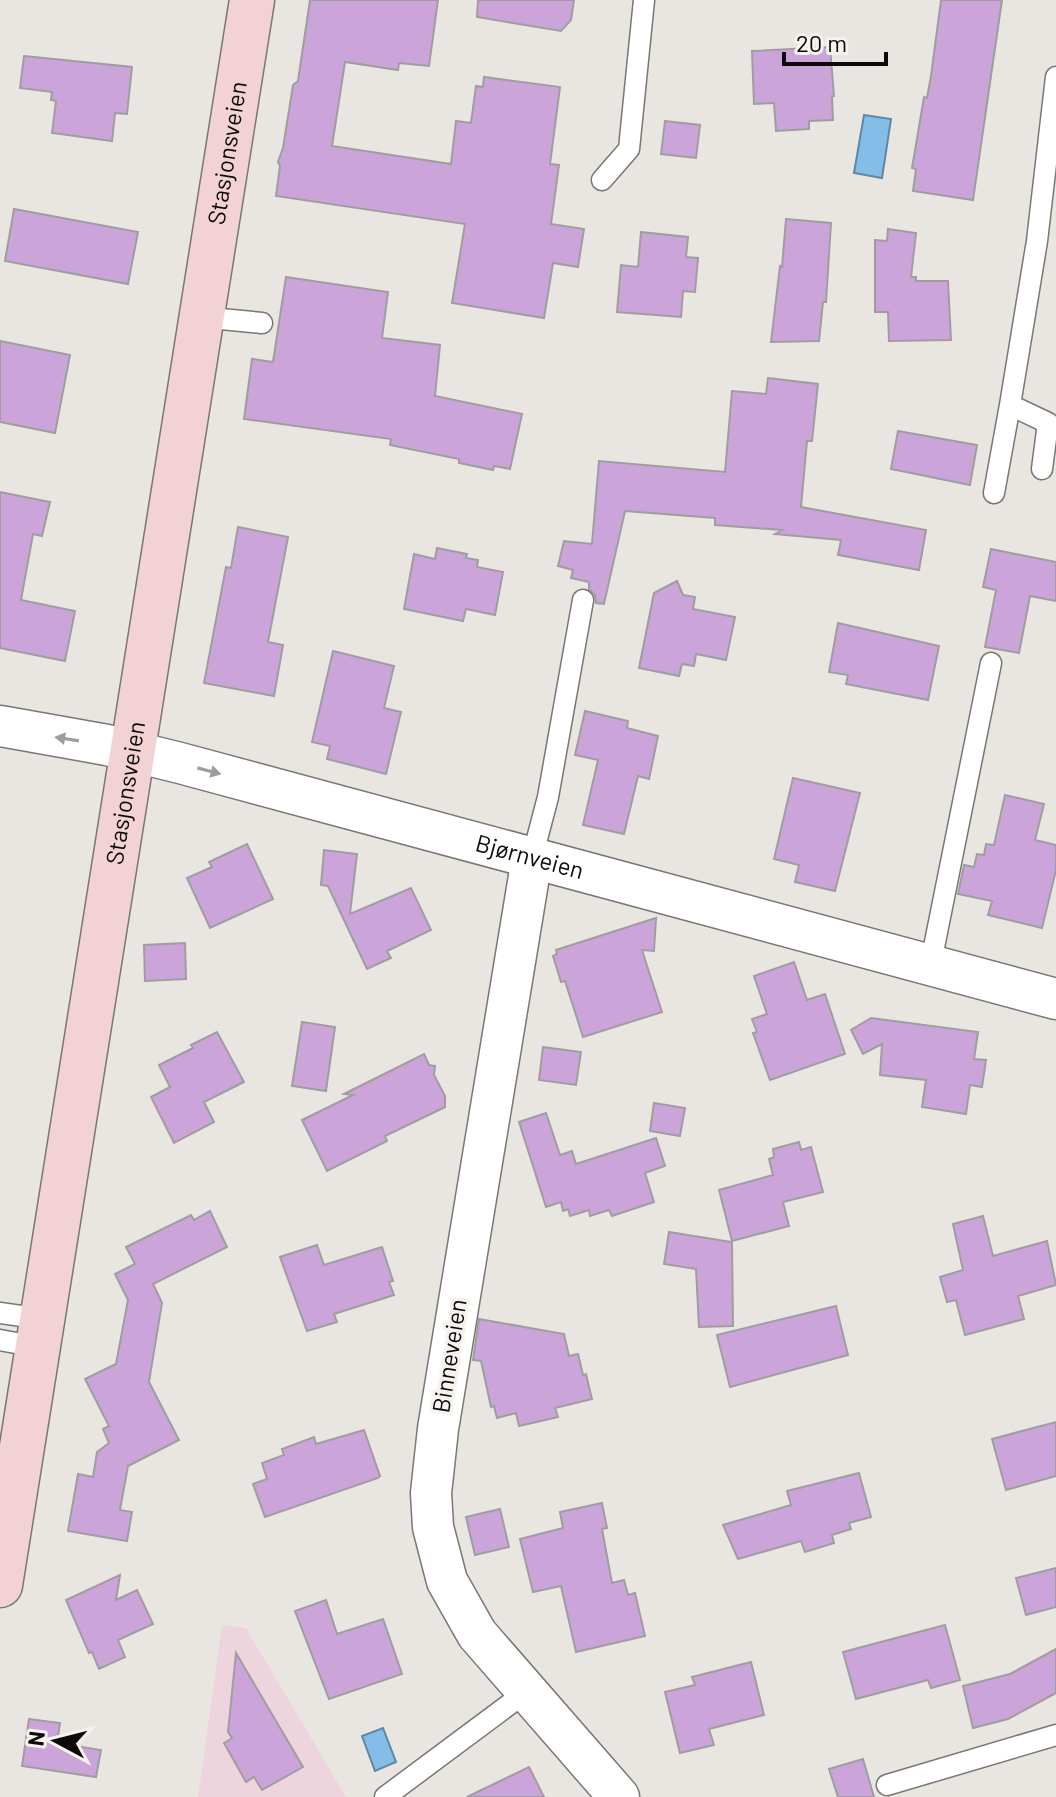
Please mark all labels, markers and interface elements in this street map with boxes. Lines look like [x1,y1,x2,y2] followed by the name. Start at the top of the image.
[784,16,886,66] scale bar
[796,28,847,57] text: 20 m
[200,79,252,227] street label: Stasjonsveien
[99,719,150,867] street label: Stasjonsveien
[54,732,79,744] one-way arrow
[197,765,222,777] one-way arrow
[473,827,587,884] street label: Bjørnveien
[425,1297,472,1415] street label: Binneveien
[16,1701,96,1781] north arrow
[21,1730,49,1747] text: N

